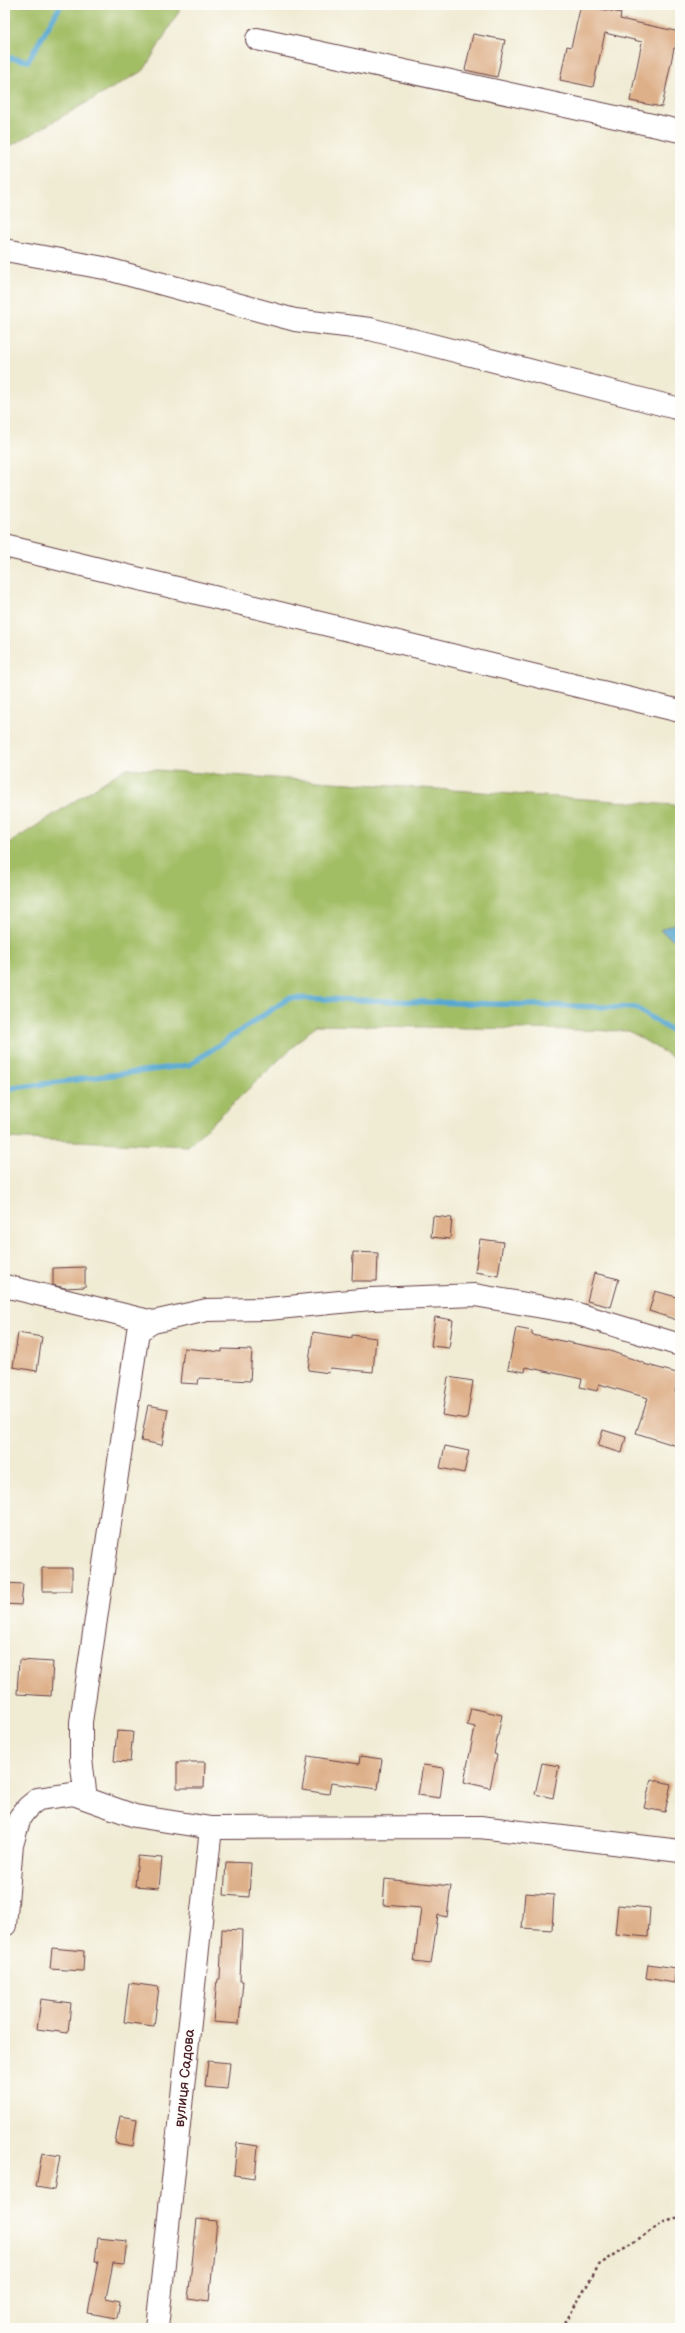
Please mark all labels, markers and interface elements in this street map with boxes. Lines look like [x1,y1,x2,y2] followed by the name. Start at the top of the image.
[171,2027,198,2128] street label: вулиця Садова

